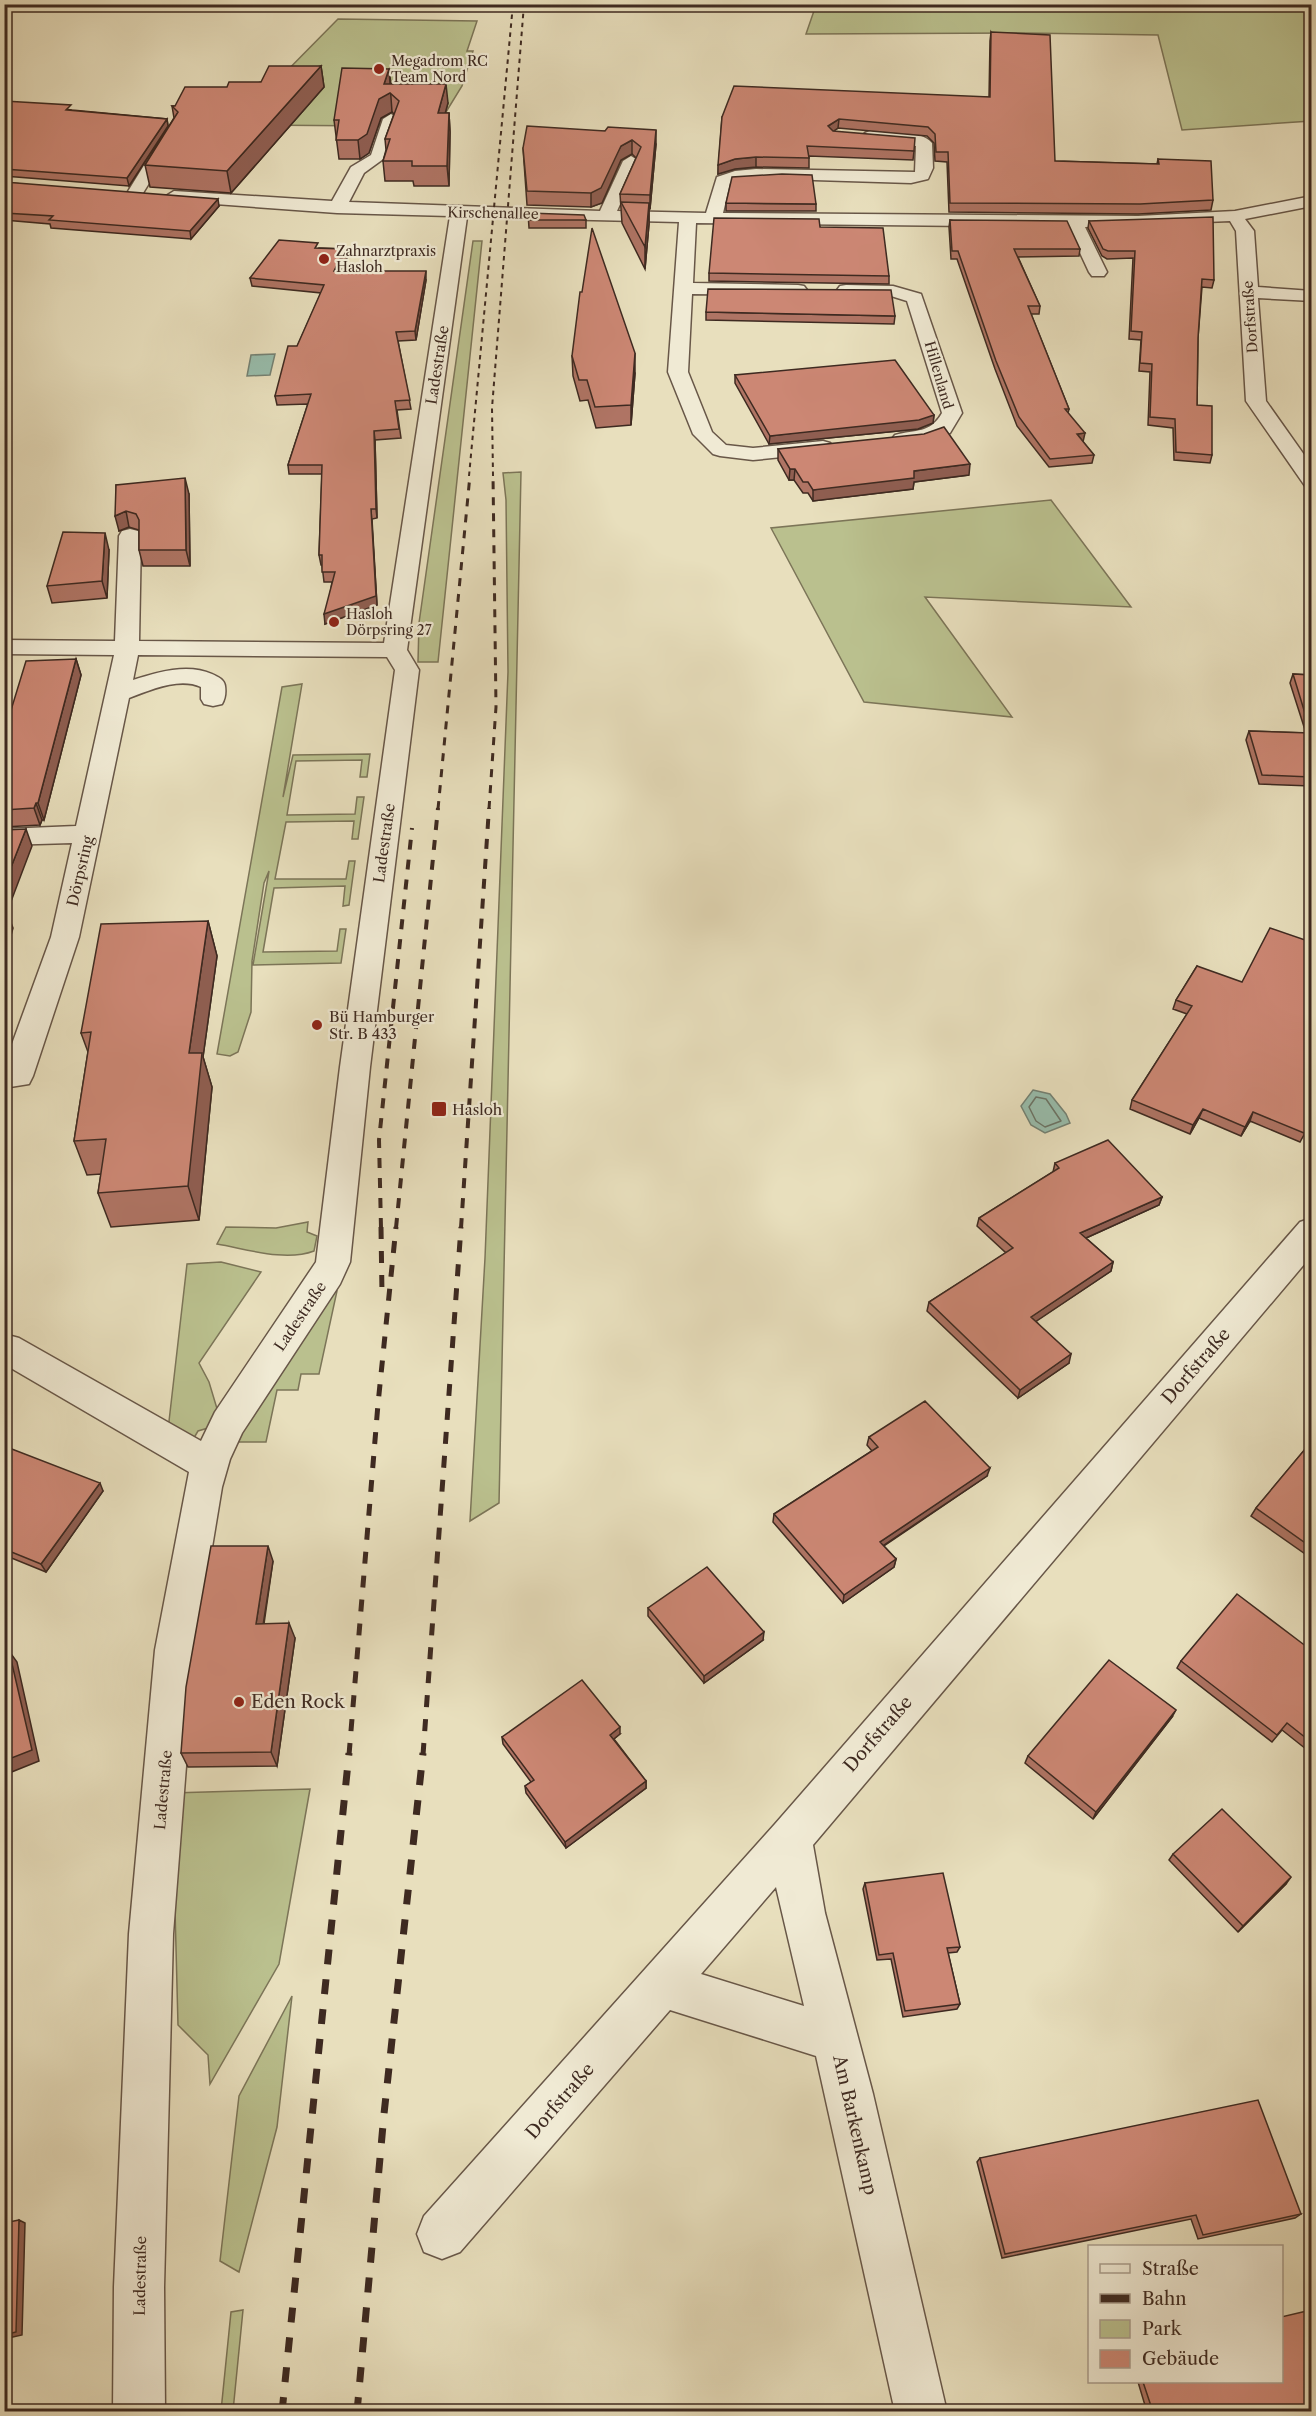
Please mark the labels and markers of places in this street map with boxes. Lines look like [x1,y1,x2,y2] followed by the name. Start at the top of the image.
[391,52,488,86] place label: Megadrom RC Team Nord
[372,62,386,76] marker: Megadrom RC Team Nord
[336,242,436,276] place label: Zahnarztpraxis Hasloh
[317,252,331,266] marker: Zahnarztpraxis Hasloh
[346,605,432,639] place label: Hasloh Dörpsring 27
[327,615,341,629] marker: Hasloh Dörpsring 27
[329,1007,435,1043] place label: Bü Hamburger Str. B 433
[310,1018,324,1032] marker: Bü Hamburger Str. B 433
[430,1100,448,1118] marker: Hasloh
[452,1100,503,1119] place label: Hasloh
[251,1691,346,1713] place label: Eden Rock
[232,1695,246,1709] marker: Eden Rock

